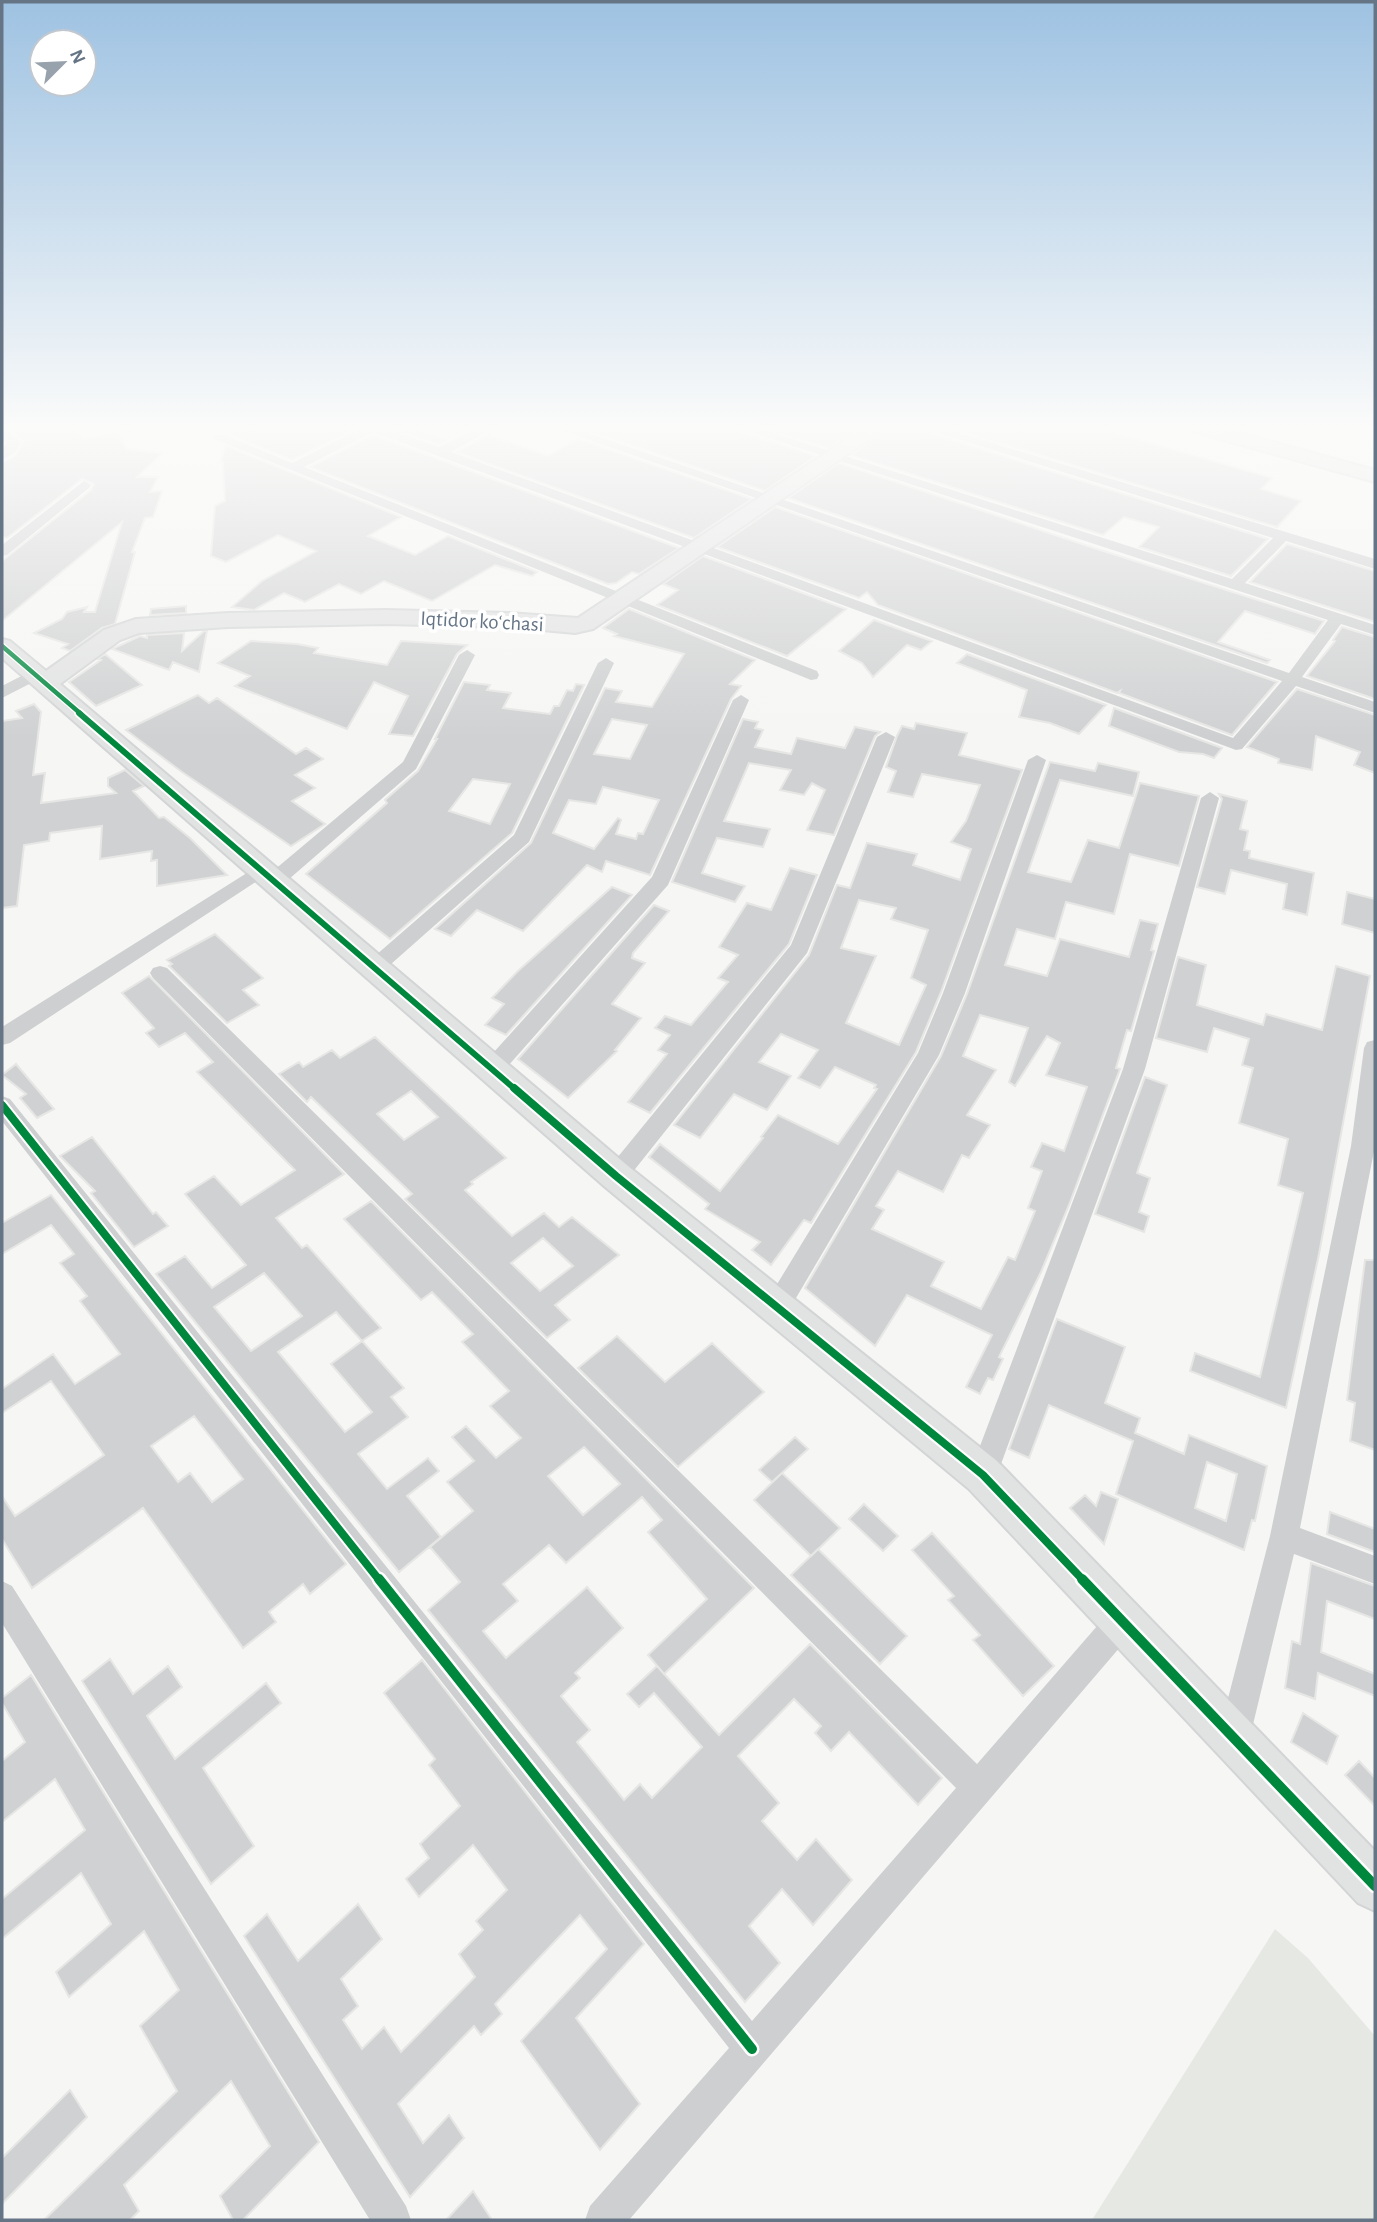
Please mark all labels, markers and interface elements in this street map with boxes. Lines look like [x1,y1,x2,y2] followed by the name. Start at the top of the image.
[28,28,98,98] north arrow
[66,47,89,67] text: N
[420,608,544,635] street label: Iqtidor koʻchasi

